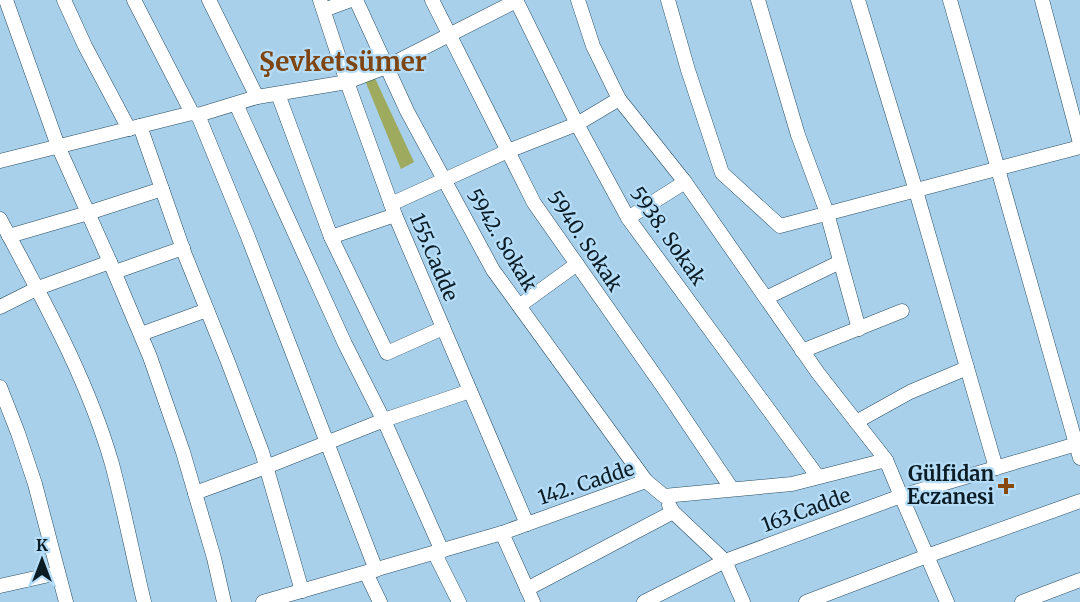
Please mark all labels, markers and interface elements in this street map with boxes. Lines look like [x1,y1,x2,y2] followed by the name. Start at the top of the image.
[259,45,427,78] district label: Şevketsümer
[625,182,712,290] street label: 5938. Sokak
[462,184,543,296] street label: 5942. Sokak
[543,186,628,296] street label: 5940. Sokak
[405,209,464,304] street label: 155.Cadde
[534,455,637,510] street label: 142. Cadde
[907,461,994,509] place label: Gülfidan Eczanesi
[999,479,1013,493] marker: Gülfidan Eczanesi
[758,482,854,537] street label: 163.Cadde
[12,530,72,590] north arrow
[36,535,48,555] text: K

